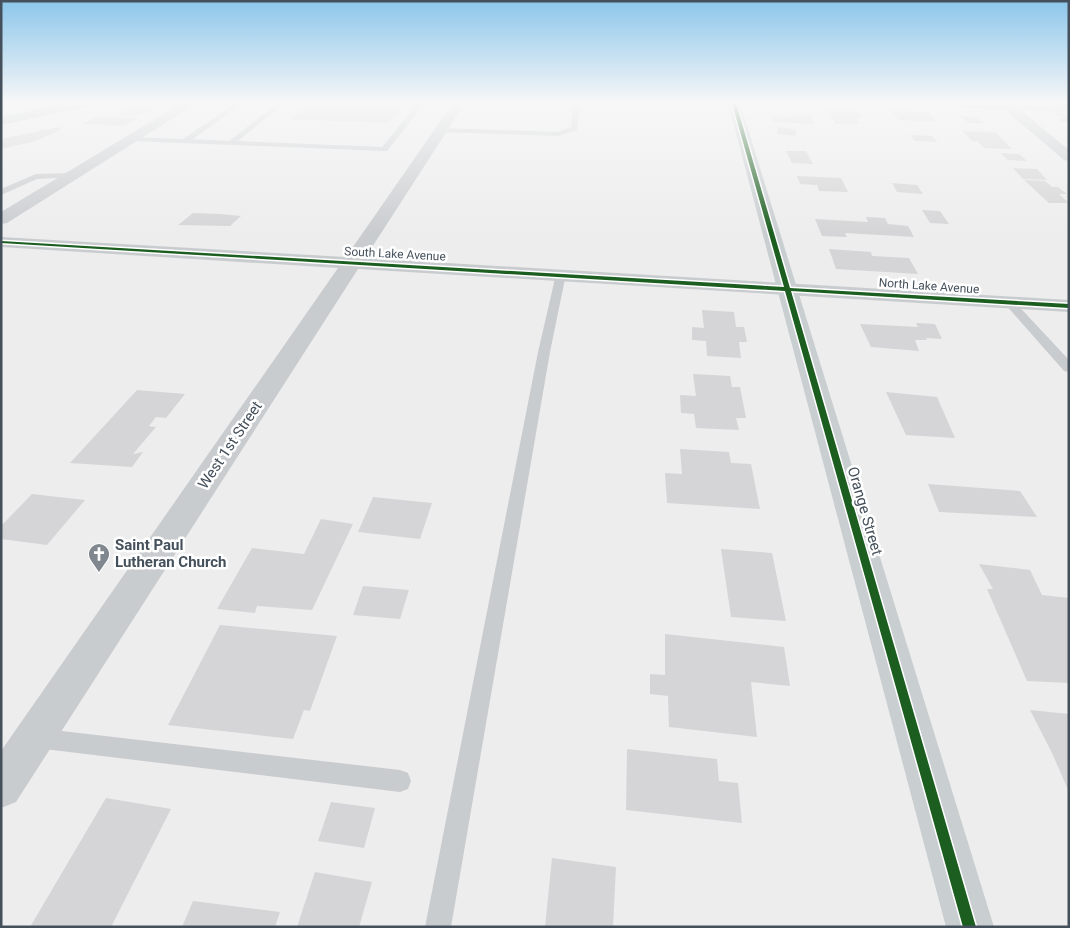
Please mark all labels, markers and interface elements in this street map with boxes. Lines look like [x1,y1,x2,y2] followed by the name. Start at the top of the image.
[344,244,446,264] street label: South Lake Avenue
[878,276,980,296] street label: North Lake Avenue
[194,398,266,492] street label: West 1st Street
[844,465,886,557] street label: Orange Street
[115,536,227,571] place label: Saint Paul Lutheran Church
[87,542,111,573] church icon: Saint Paul Lutheran Church

